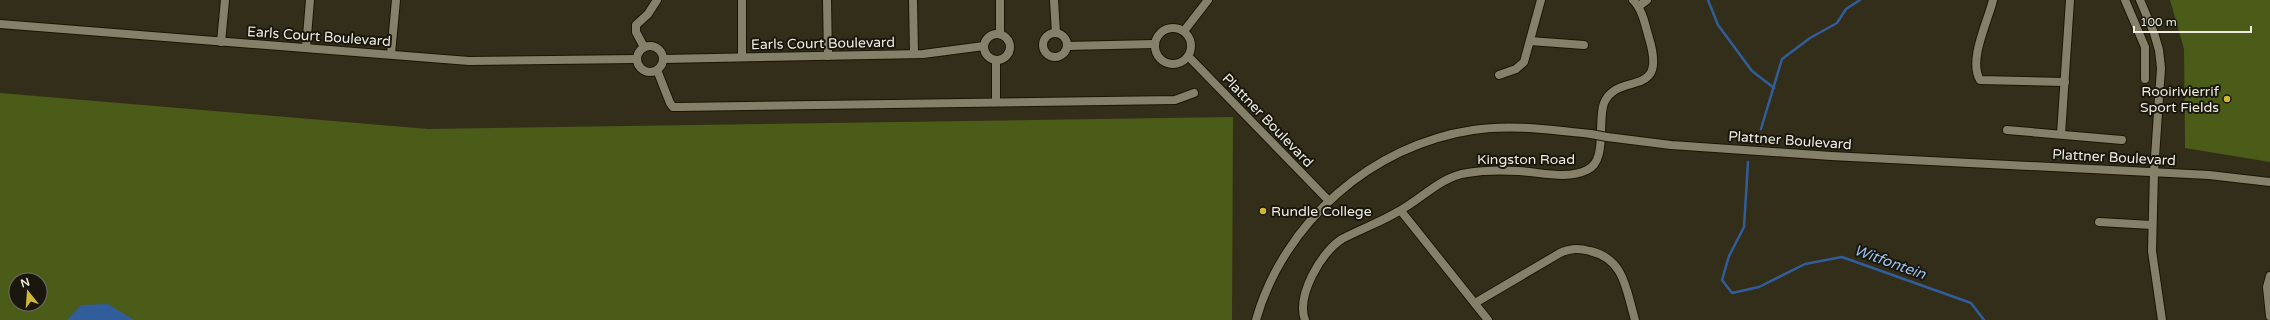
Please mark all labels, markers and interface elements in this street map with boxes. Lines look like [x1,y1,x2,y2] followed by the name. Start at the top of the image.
[2134,8,2251,34] scale bar
[2140,15,2177,29] text: 100 m
[247,23,391,50] street label: Earls Court Boulevard
[751,34,895,53] street label: Earls Court Boulevard
[1219,70,1317,171] street label: Plattner Boulevard
[2140,83,2220,116] place label: Rooirivierrif Sport Fields
[2222,94,2232,104] marker: Rooirivierrif Sport Fields
[1728,128,1852,153] street label: Plattner Boulevard
[2052,146,2176,169] street label: Plattner Boulevard
[1477,151,1575,168] street label: Kingston Road
[1271,203,1372,220] place label: Rundle College
[1258,206,1268,216] marker: Rundle College
[1852,241,1929,284] water label: Witfontein
[8,272,48,312] north arrow
[19,275,31,290] text: N

